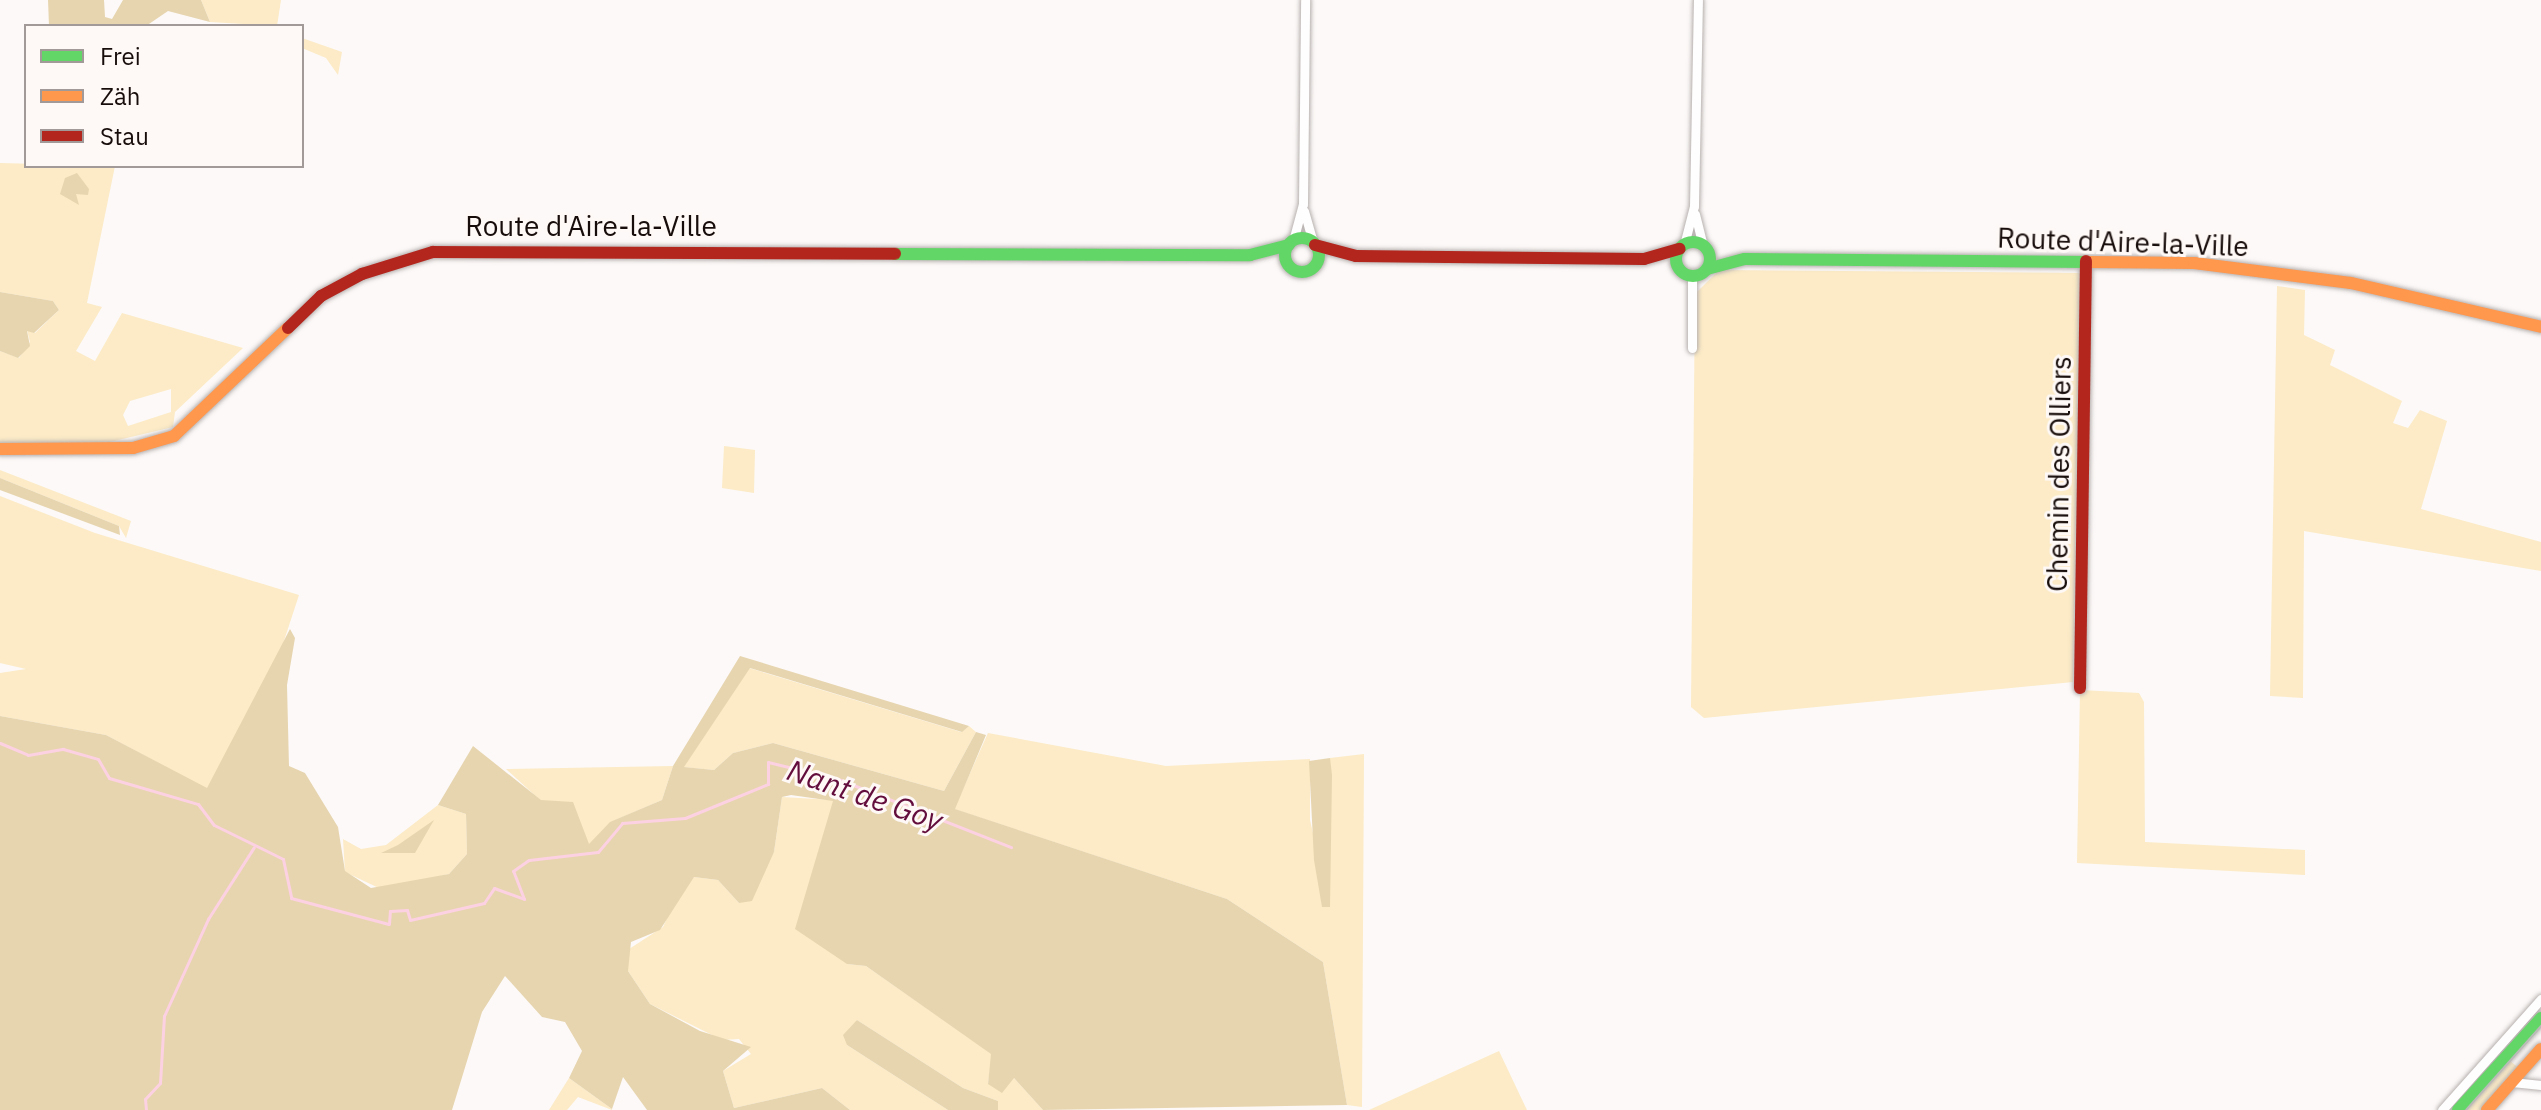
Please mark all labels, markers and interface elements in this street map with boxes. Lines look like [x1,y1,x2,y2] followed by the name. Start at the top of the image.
[24,24,304,168] legend
[100,40,141,72] text: Frei
[100,80,140,112] text: Zäh
[100,120,149,152] text: Stau
[465,209,717,243] street label: Route d'Aire-la-Ville
[1997,221,2249,263] street label: Route d'Aire-la-Ville
[2040,356,2078,592] street label: Chemin des Olliers
[783,752,947,838] water label: Nant de Goy

